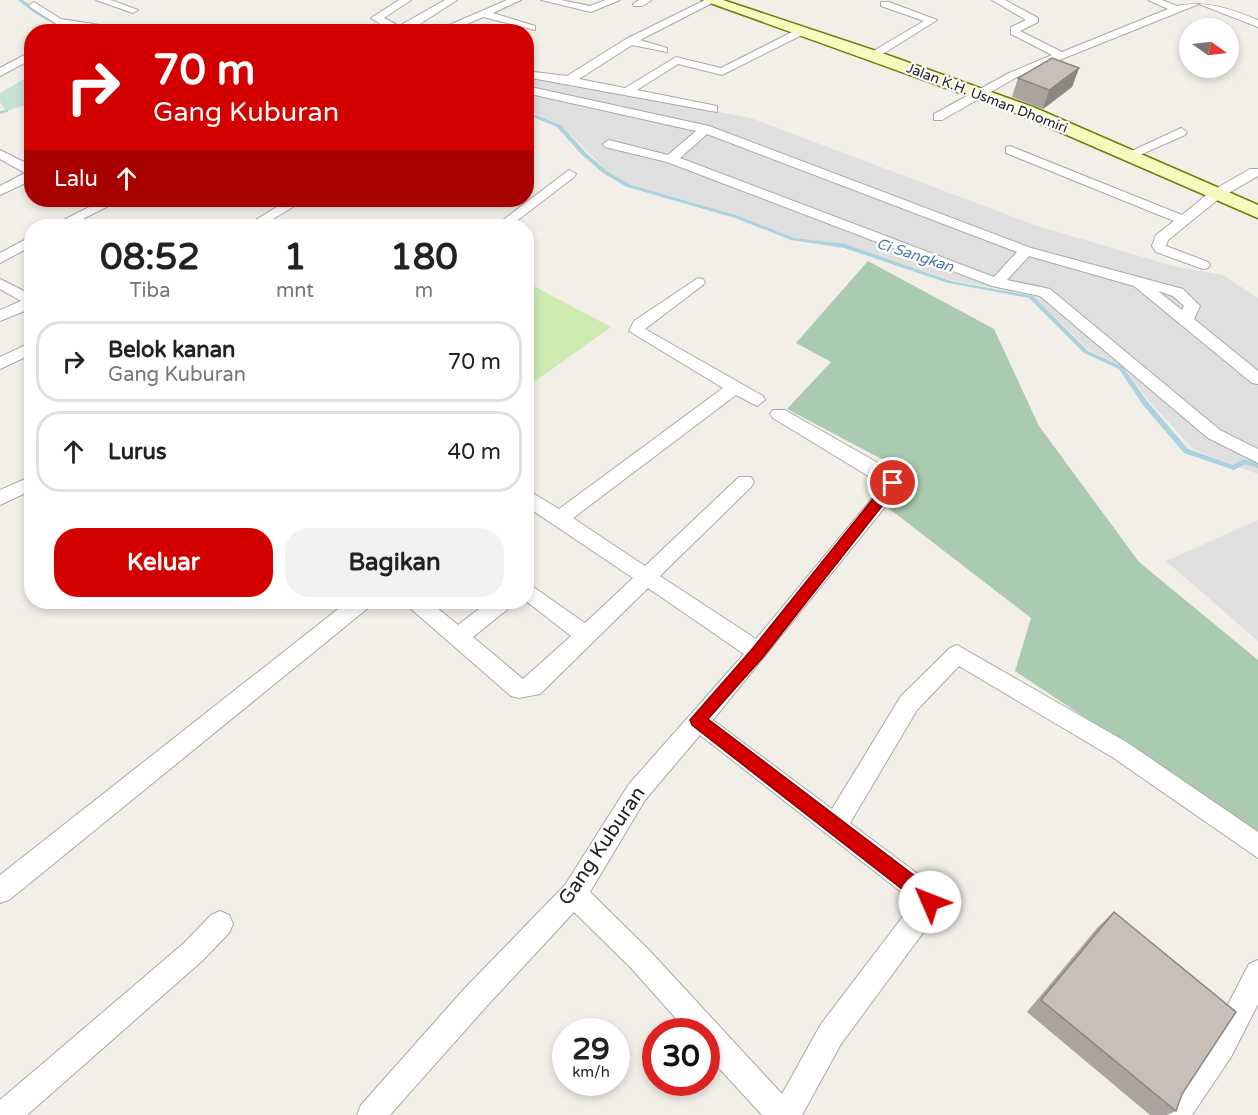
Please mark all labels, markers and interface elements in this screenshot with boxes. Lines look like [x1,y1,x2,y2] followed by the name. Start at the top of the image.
[1179,18,1239,78] north arrow
[1179,18,1239,78] map controls
[153,45,255,96] text: 70 m
[54,48,132,126] icon: right
[904,59,1070,137] street label: Jalan K.H. Usman Dhomiri
[153,96,339,129] text: Gang Kuburan
[110,162,143,195] icon: ahead
[54,166,98,192] text: Lalu
[874,234,957,276] water label: Ci Sangkan
[100,236,200,279] text: 08:52
[284,236,306,279] text: 1
[390,236,458,279] text: 180
[130,279,170,303] text: Tiba
[276,279,314,303] text: mnt
[415,279,433,303] text: m
[108,337,235,363] text: Belok kanan
[57,345,90,378] icon: right
[447,349,501,375] text: 70 m
[108,363,246,387] text: Gang Kuburan
[57,435,90,468] icon: ahead
[108,439,166,465] text: Lurus
[447,439,501,465] text: 40 m
[867,457,918,508] pin
[876,466,909,499] icon: arrive
[54,528,273,597] button: Keluar
[285,528,504,597] button: Bagikan
[554,782,650,910] street label: Gang Kuburan
[898,870,962,934] position arrow
[642,1018,720,1096] speed limit sign: 30
[572,1031,610,1068] text: 29
[572,1063,610,1081] text: km/h

